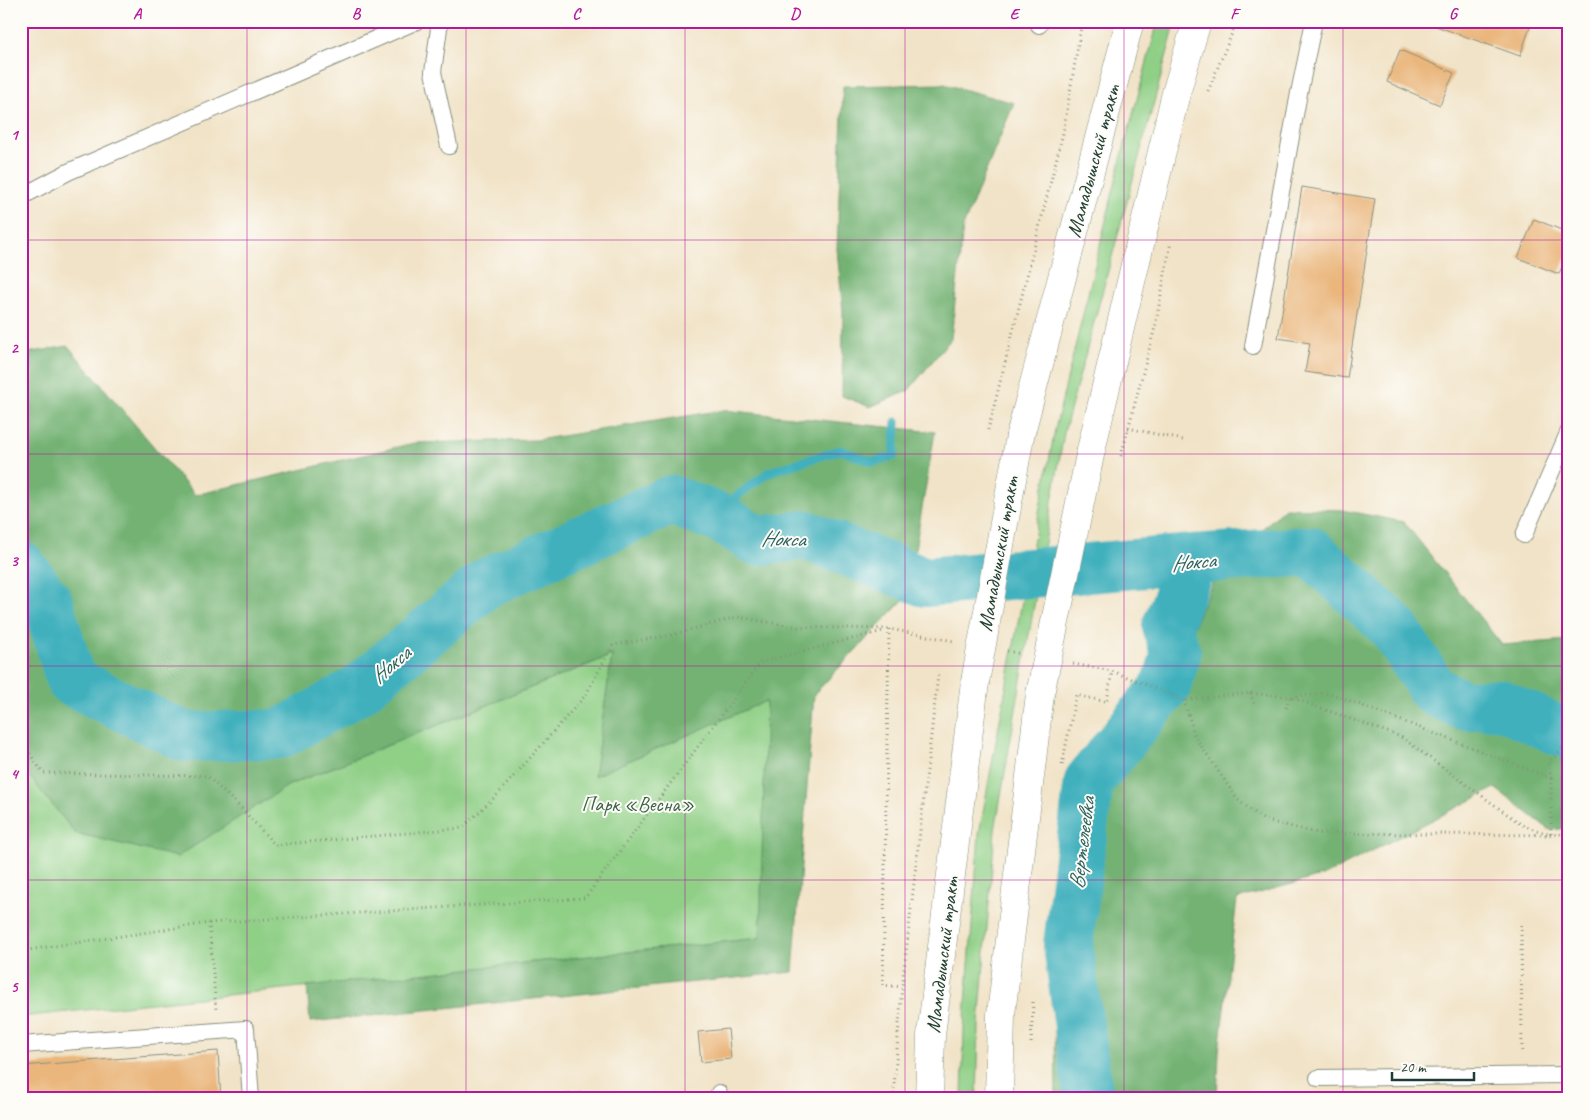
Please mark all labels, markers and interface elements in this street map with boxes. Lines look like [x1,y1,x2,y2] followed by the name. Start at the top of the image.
[133,4,143,24] text: A
[352,4,362,24] text: B
[572,4,582,24] text: C
[790,4,801,24] text: D
[1010,4,1021,24] text: E
[1230,4,1241,24] text: F
[1449,4,1459,24] text: G
[1060,81,1126,240] street label: Мамадышский тракт
[10,125,19,145] text: 1
[10,338,19,358] text: 2
[972,473,1025,633] street label: Мамадышский тракт
[761,525,807,553] water label: Нокса
[1170,546,1218,578] water label: Нокса
[10,551,19,571] text: 3
[365,638,418,690] water label: Нокса
[10,764,19,784] text: 4
[582,791,695,817] park label: Парк «Весна»
[1062,793,1102,891] water label: Вертелеевка
[920,874,965,1034] street label: Мамадышский тракт
[11,977,20,997] text: 5
[1392,1050,1475,1082] scale bar
[1400,1058,1427,1077] text: 20 m

